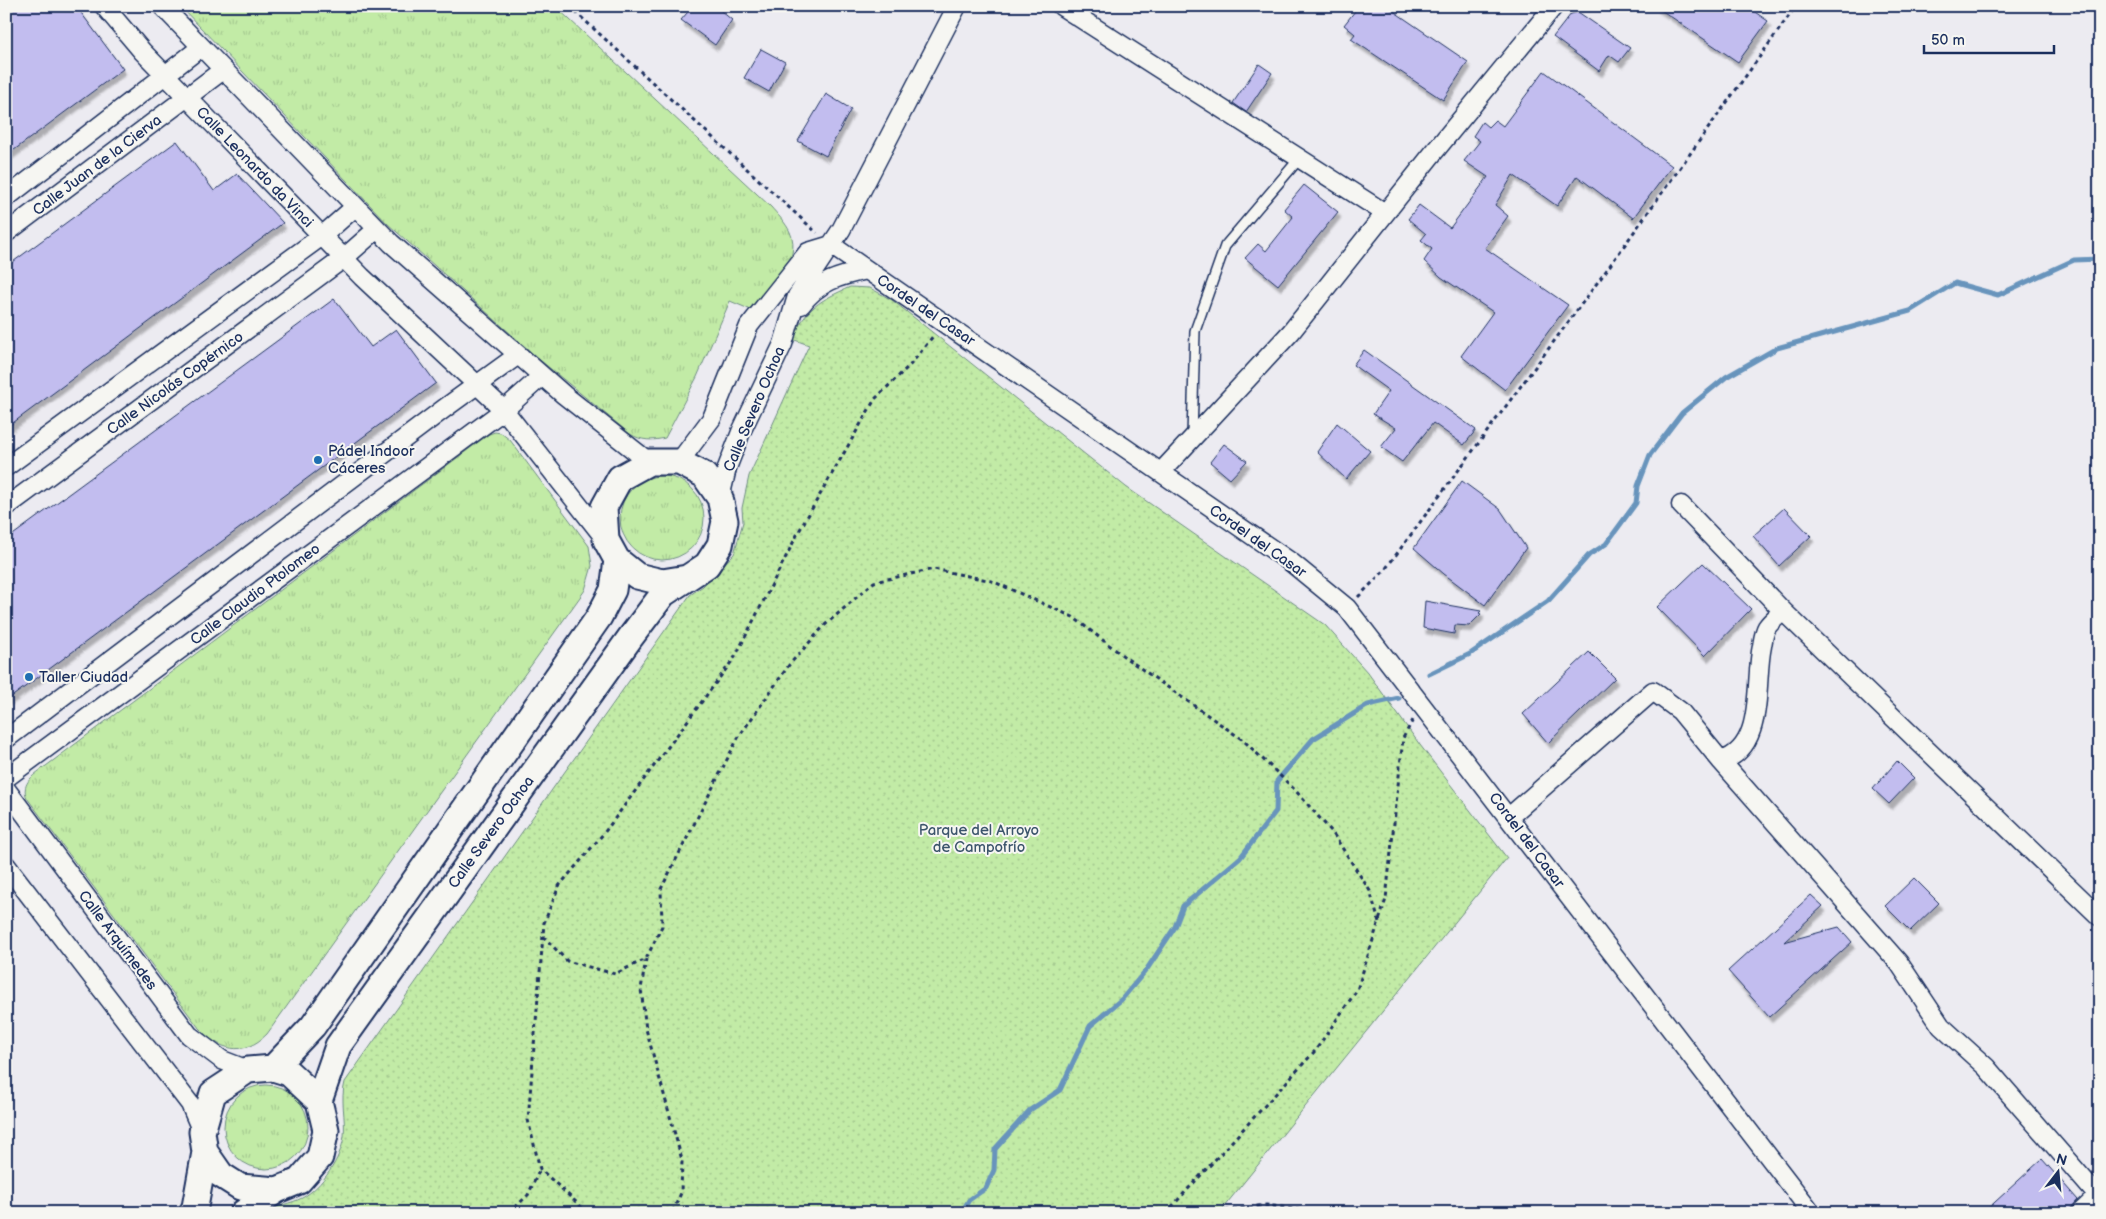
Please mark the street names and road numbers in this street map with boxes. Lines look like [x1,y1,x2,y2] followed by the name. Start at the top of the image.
[192,103,317,232] street label: Calle Leonardo da Vinci
[29,111,165,220] street label: Calle Juan de la Cierva
[873,271,979,351] street label: Cordel del Casar
[103,328,247,439] street label: Calle Nicolás Copérnico
[719,344,789,475] street label: Calle Severo Ochoa
[1205,501,1311,582] street label: Cordel del Casar
[187,539,324,649] street label: Calle Claudio Ptolomeo
[444,772,539,892] street label: Calle Severo Ochoa
[1485,789,1569,892] street label: Cordel del Casar
[74,887,162,994] street label: Calle Arquímedes

